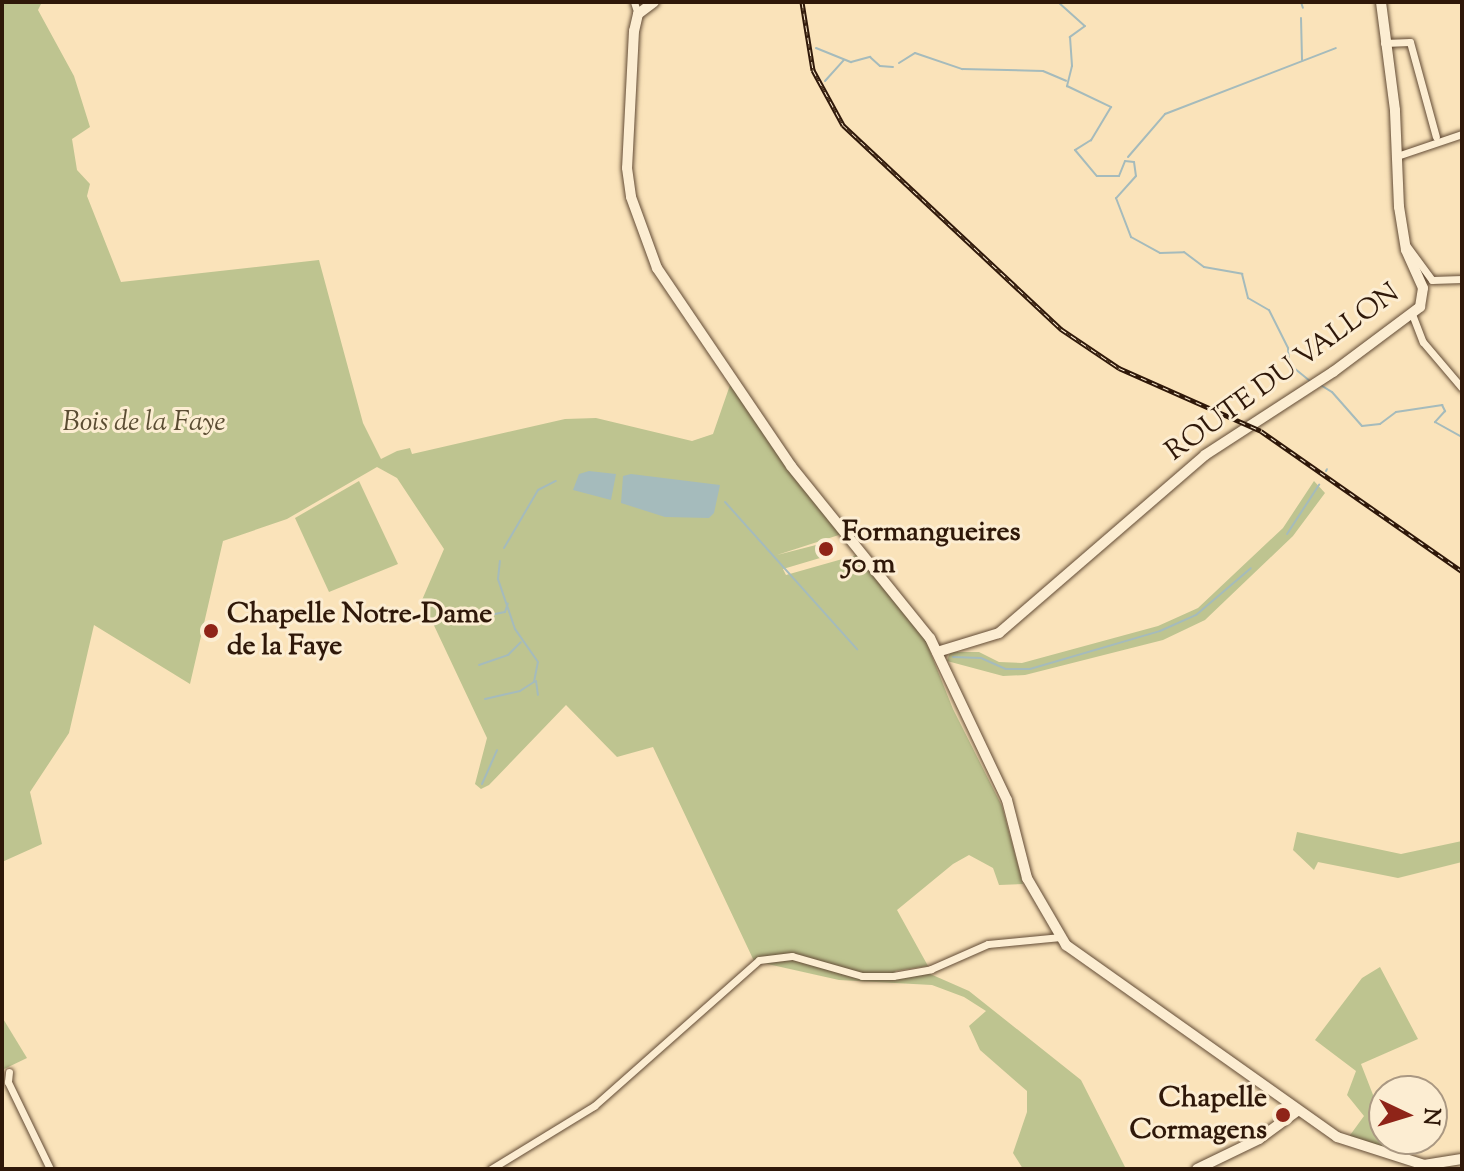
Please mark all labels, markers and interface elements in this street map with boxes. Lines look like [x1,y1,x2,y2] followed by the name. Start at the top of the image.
[1160,277,1406,469] street label: ROUTE DU VALLON
[63,406,225,440] park label: Bois de la Faye
[842,516,1020,582] place label: Formangueires 50 m
[817,540,835,558] marker: Formangueires 50 m
[227,598,492,664] place label: Chapelle Notre-Dame de la Faye
[202,622,220,640] marker: Chapelle Notre-Dame de la Faye
[1368,1075,1448,1155] north arrow
[1130,1082,1267,1148] place label: Chapelle Cormagens
[1274,1106,1292,1124] marker: Chapelle Cormagens
[1413,1107,1447,1126] text: N

